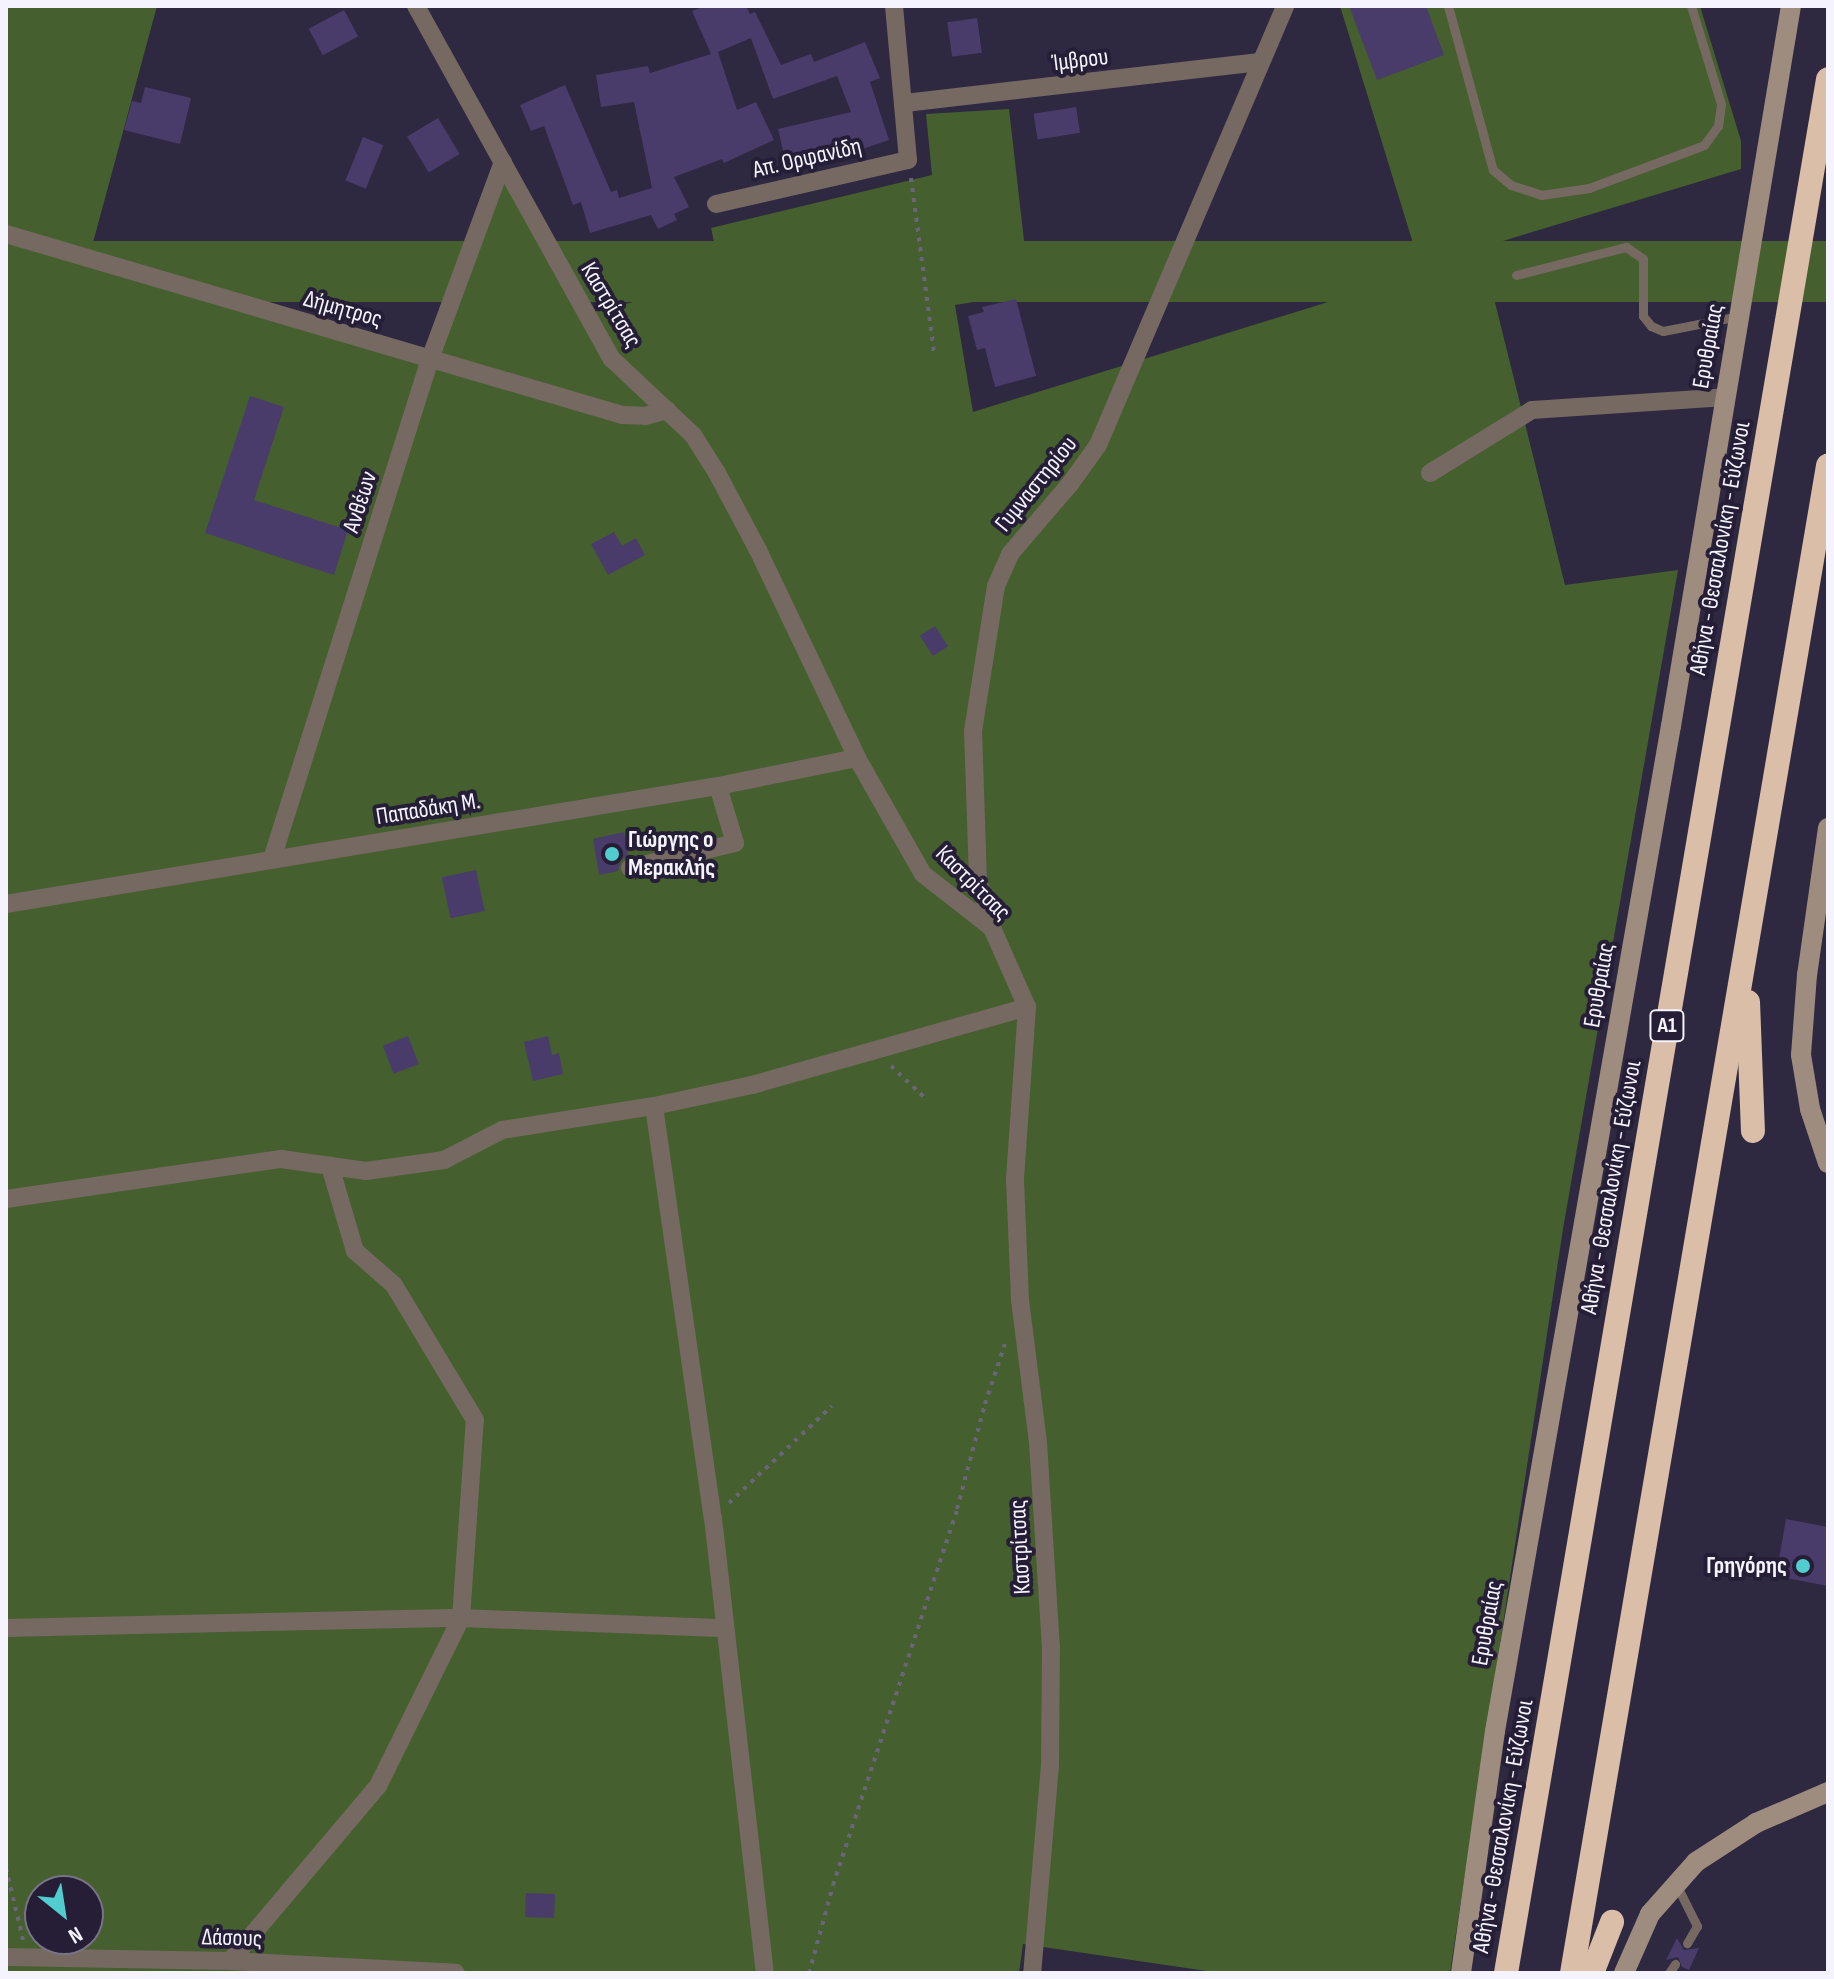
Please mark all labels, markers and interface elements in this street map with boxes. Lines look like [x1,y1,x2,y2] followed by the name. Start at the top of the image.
[1050,42,1110,78] street label: Ίμβρου
[750,132,864,184] street label: Απ. Ορφανίδη
[574,257,648,353] street label: Καστρίτσας
[301,284,385,334] street label: Δήμητρος
[1686,301,1730,391] street label: Ερυθραίας
[1683,419,1757,677] street label: Αθήνα - Θεσσαλονίκη - Εύζωνοι
[989,431,1083,537] street label: Γυμναστηρίου
[337,468,383,536] street label: Ανθέων
[374,787,482,831] street label: Παπαδάκη Μ.
[628,826,715,882] place label: Γιώργης ο Μερακλής
[929,839,1017,927] street label: Καστρίτσας
[603,845,621,863] marker: Γιώργης ο Μερακλής
[1577,940,1621,1030] street label: Ερυθραίας
[1649,1008,1685,1044] road number: Α1
[1574,1058,1648,1316] street label: Αθήνα - Θεσσαλονίκη - Εύζωνοι
[1003,1499,1037,1595] street label: Καστρίτσας
[1706,1552,1787,1580] place label: Γρηγόρης
[1794,1557,1812,1575] marker: Γρηγόρης
[1465,1578,1509,1668] street label: Ερυθραίας
[1466,1697,1540,1955] street label: Αθήνα - Θεσσαλονίκη - Εύζωνοι
[24,1875,104,1955] north arrow
[63,1920,87,1949] text: N
[201,1923,263,1953] street label: Δάσους

